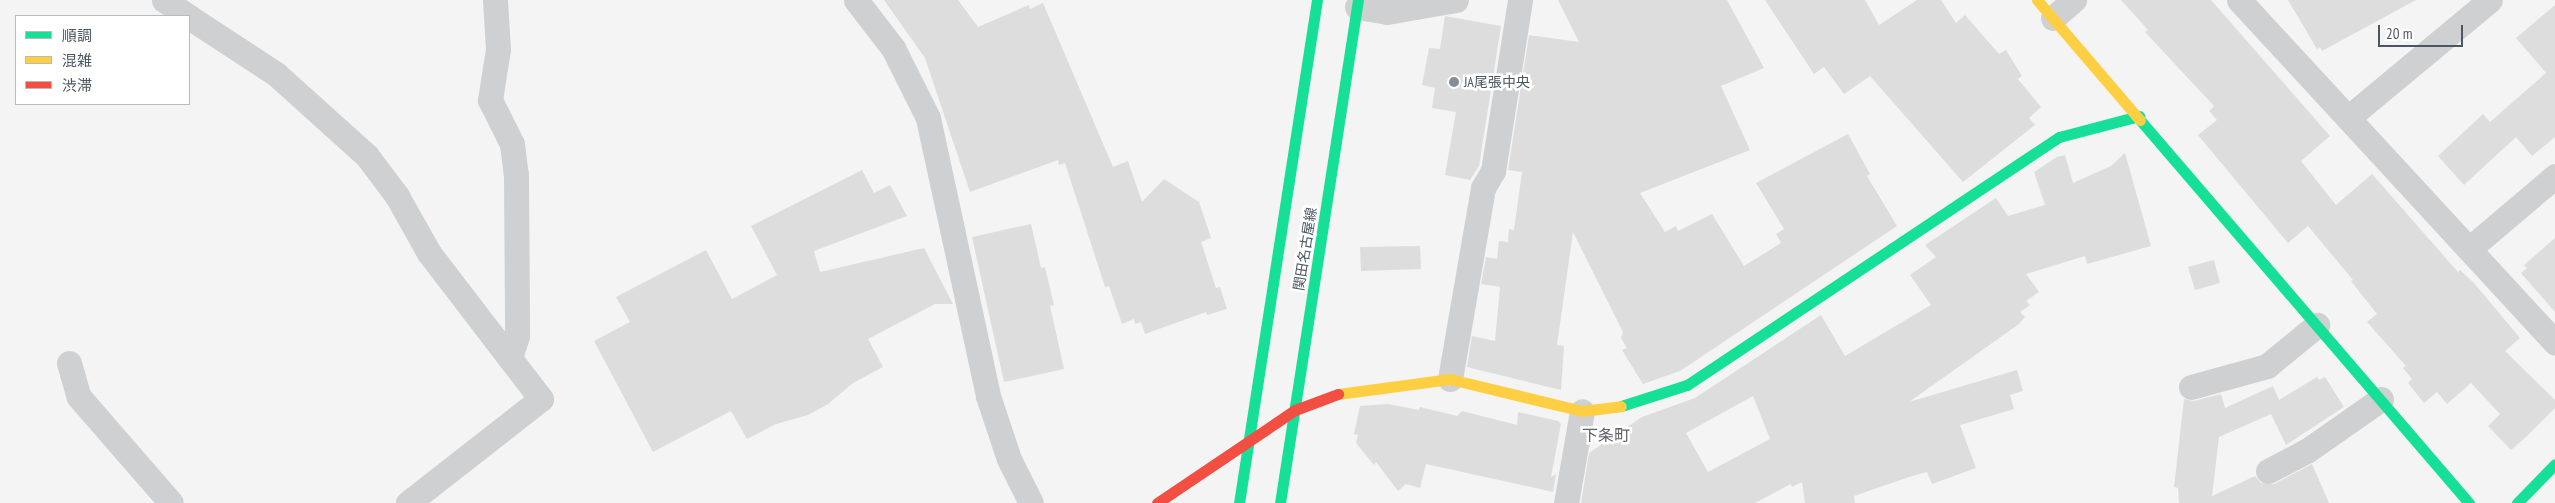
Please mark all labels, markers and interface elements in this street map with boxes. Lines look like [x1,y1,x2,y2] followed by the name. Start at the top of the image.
[15,15,190,105] legend
[2380,15,2465,47] scale bar
[2386,24,2412,43] text: 20 m
[62,26,92,45] text: 順調
[62,51,92,70] text: 混雑
[1464,74,1530,90] place label: JA尾張中央
[62,76,92,95] text: 渋滞
[1448,76,1460,88] marker: JA尾張中央
[1290,206,1320,292] street label: 関田名古屋線
[1582,425,1630,445] district label: 下条町

